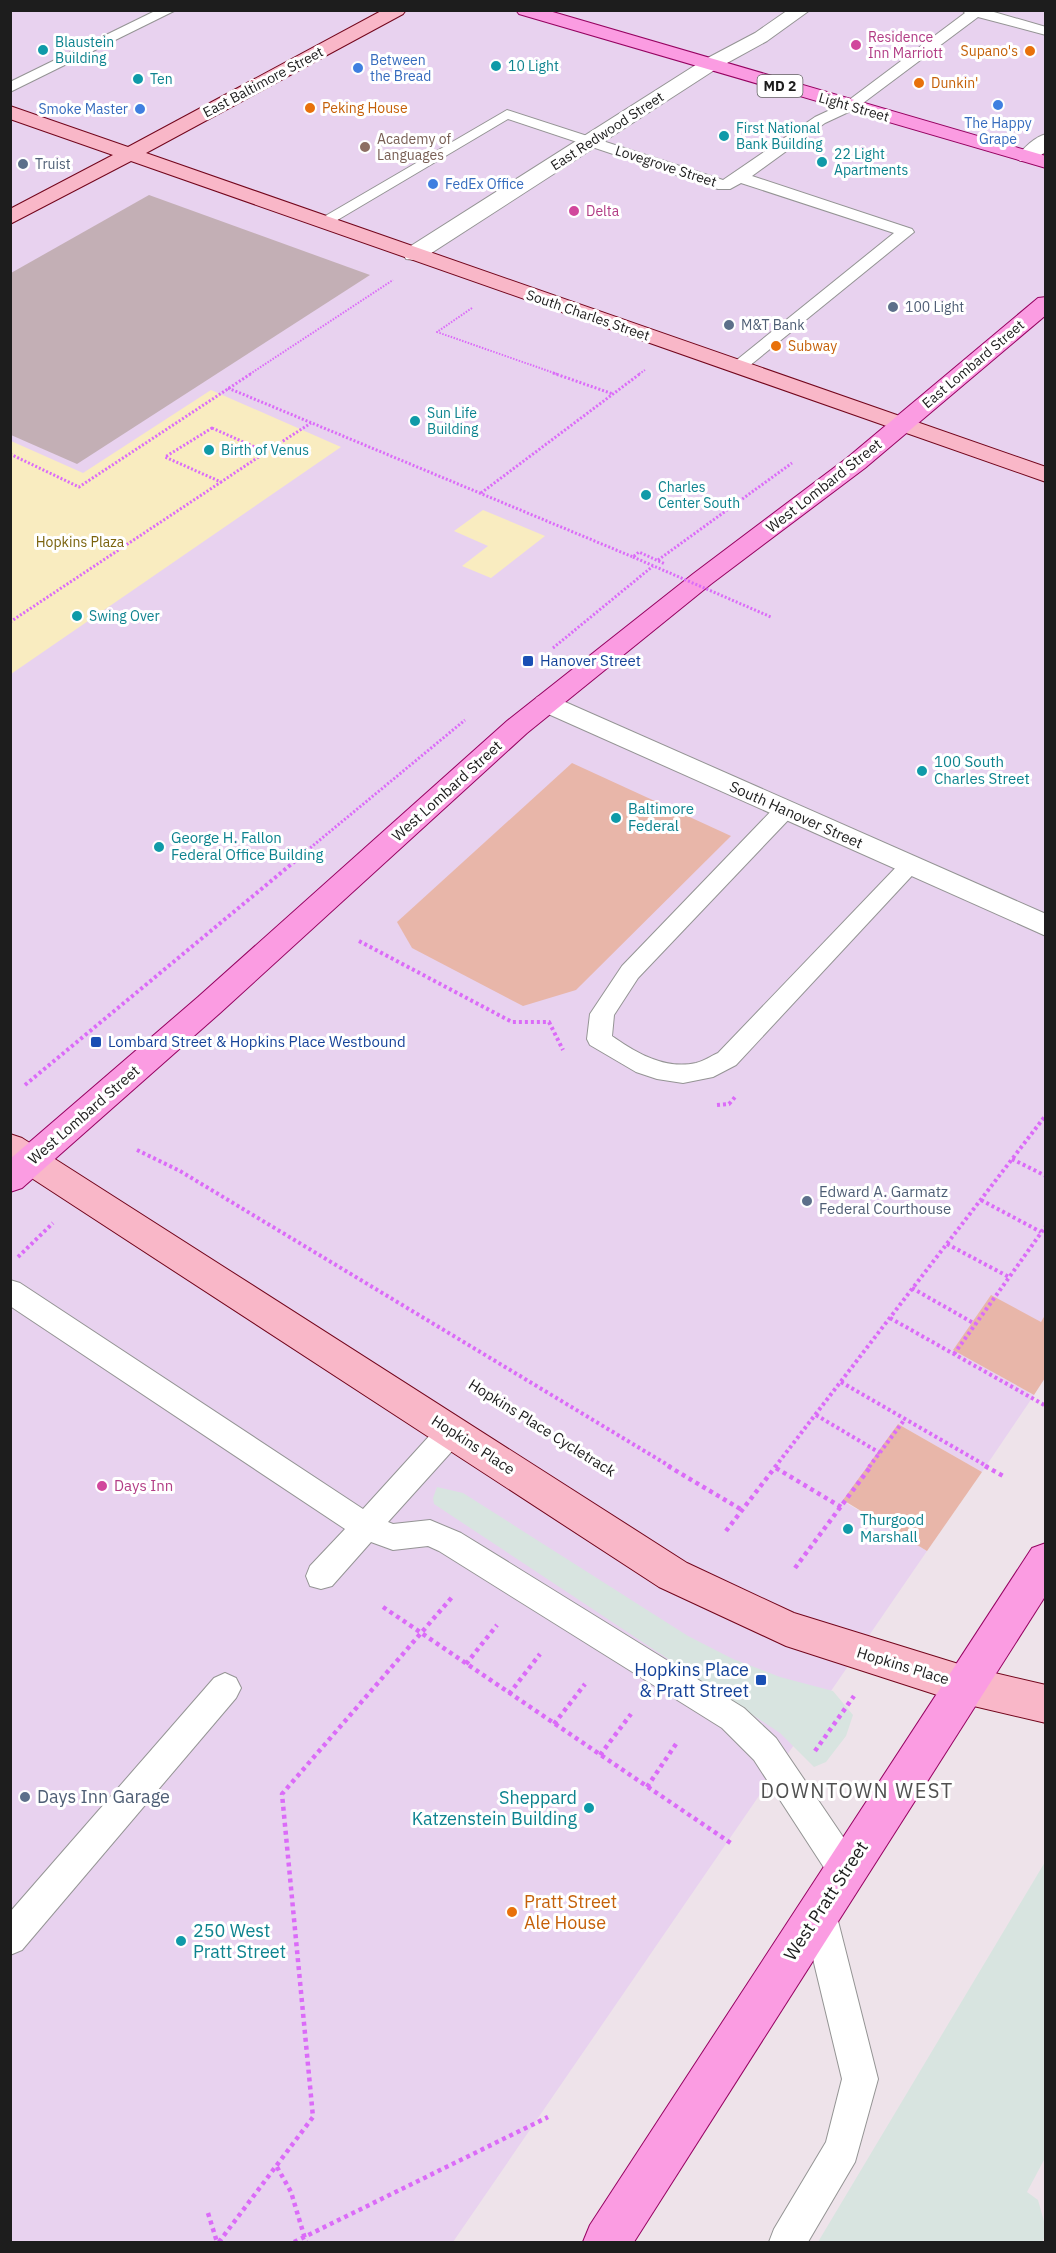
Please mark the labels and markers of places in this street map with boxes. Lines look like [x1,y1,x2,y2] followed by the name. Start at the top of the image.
[868,28,943,62] place label: Residence Inn Marriott
[55,33,114,67] place label: Blaustein Building
[849,38,863,52] marker: Residence Inn Marriott
[961,42,1018,60] place label: Supano's
[36,43,50,57] marker: Blaustein Building
[1023,44,1037,58] marker: Supano's
[370,51,431,85] place label: Between the Bread
[508,57,559,75] place label: 10 Light
[489,59,503,73] marker: 10 Light
[351,61,365,75] marker: Between the Bread
[150,70,173,88] place label: Ten
[131,72,145,86] marker: Ten
[931,74,978,92] place label: Dunkin'
[912,76,926,90] marker: Dunkin'
[991,98,1005,112] marker: The Happy Grape
[322,99,408,117] place label: Peking House
[38,100,128,118] place label: Smoke Master
[303,101,317,115] marker: Peking House
[133,102,147,116] marker: Smoke Master
[964,114,1032,148] place label: The Happy Grape
[736,119,823,153] place label: First National Bank Building
[717,129,731,143] marker: First National Bank Building
[377,130,451,164] place label: Academy of Languages
[358,140,372,154] marker: Academy of Languages
[834,145,908,179] place label: 22 Light Apartments
[35,155,71,173] place label: Truist
[815,155,829,169] marker: 22 Light Apartments
[16,157,30,171] marker: Truist
[445,175,524,193] place label: FedEx Office
[426,177,440,191] marker: FedEx Office
[586,202,620,220] place label: Delta
[567,204,581,218] marker: Delta
[905,298,964,316] place label: 100 Light
[886,300,900,314] marker: 100 Light
[741,316,805,334] place label: M&T Bank
[722,318,736,332] marker: M&T Bank
[788,337,837,355] place label: Subway
[769,339,783,353] marker: Subway
[427,404,479,438] place label: Sun Life Building
[408,414,422,428] marker: Sun Life Building
[221,441,309,459] place label: Birth of Venus
[202,443,216,457] marker: Birth of Venus
[658,478,740,512] place label: Charles Center South
[639,488,653,502] marker: Charles Center South
[89,607,160,625] place label: Swing Over
[70,609,84,623] marker: Swing Over
[540,651,641,670] place label: Hanover Street
[521,654,535,668] marker: Hanover Street
[934,752,1030,788] place label: 100 South Charles Street
[915,764,929,778] marker: 100 South Charles Street
[628,799,694,835] place label: Baltimore Federal
[609,811,623,825] marker: Baltimore Federal
[171,828,324,864] place label: George H. Fallon Federal Office Building
[152,840,166,854] marker: George H. Fallon Federal Office Building
[108,1032,406,1051] place label: Lombard Street & Hopkins Place Westbound
[89,1035,103,1049] marker: Lombard Street & Hopkins Place Westbound
[819,1182,951,1218] place label: Edward A. Garmatz Federal Courthouse
[800,1194,814,1208] marker: Edward A. Garmatz Federal Courthouse
[114,1476,173,1495] place label: Days Inn
[95,1479,109,1493] marker: Days Inn
[860,1510,924,1546] place label: Thurgood Marshall
[841,1522,855,1536] marker: Thurgood Marshall
[634,1658,749,1702] place label: Hopkins Place & Pratt Street
[754,1673,768,1687] marker: Hopkins Place & Pratt Street
[37,1785,170,1808] place label: Days Inn Garage
[412,1786,577,1830] place label: Sheppard Katzenstein Building
[18,1790,32,1804] marker: Days Inn Garage
[582,1801,596,1815] marker: Sheppard Katzenstein Building
[524,1890,617,1934] place label: Pratt Street Ale House
[505,1905,519,1919] marker: Pratt Street Ale House
[193,1919,286,1963] place label: 250 West Pratt Street
[174,1934,188,1948] marker: 250 West Pratt Street

